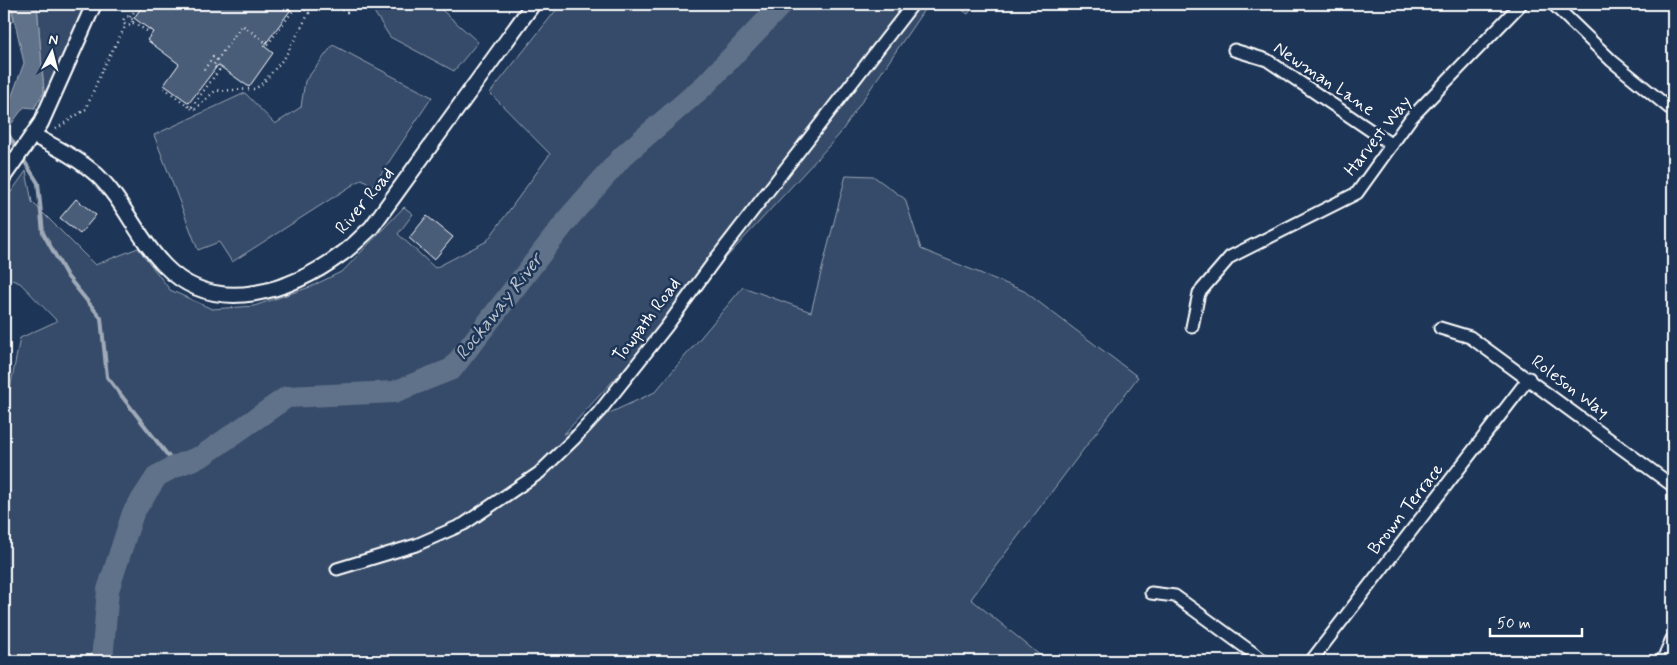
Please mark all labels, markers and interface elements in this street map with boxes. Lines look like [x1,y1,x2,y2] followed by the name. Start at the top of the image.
[28,28,78,78] north arrow
[48,31,59,50] text: N
[1269,36,1380,122] street label: Newman Lane
[1339,91,1417,181] street label: Harvest Way
[330,162,400,240] street label: River Road
[450,246,550,365] water label: Rockaway River
[608,273,686,367] street label: Towpath Road
[1526,350,1614,424] street label: Roleson Way
[1363,458,1449,560] street label: Brown Terrace
[1490,605,1582,637] scale bar
[1497,614,1531,634] text: 50 m

